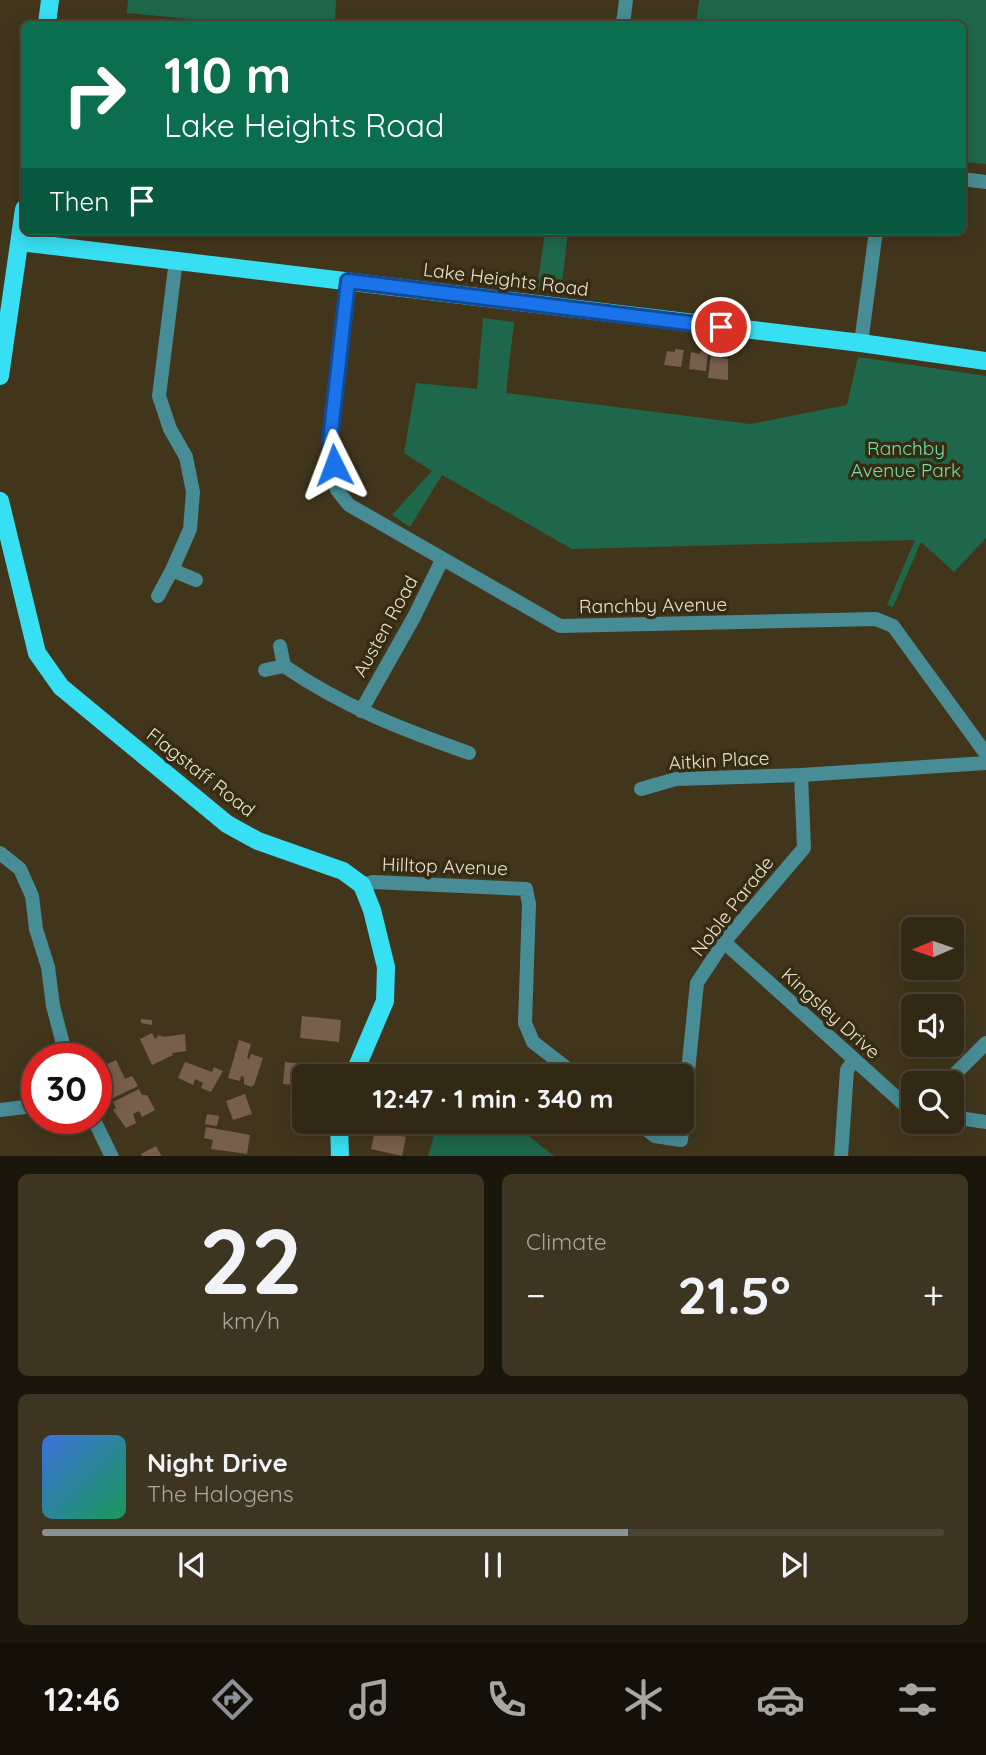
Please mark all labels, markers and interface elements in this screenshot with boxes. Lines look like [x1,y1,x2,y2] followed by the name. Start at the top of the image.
[164,44,291,105] text: 110 m
[49,49,140,140] icon: right
[164,105,444,145] text: Lake Heights Road
[123,182,161,220] icon: arrive
[49,185,109,218] text: Then
[422,257,590,301] street label: Lake Heights Road
[691,297,751,357] pin
[702,308,740,346] icon: arrive
[297,428,371,502] position arrow
[851,436,961,482] park label: Ranchby Avenue Park
[347,571,423,681] street label: Austen Road
[579,592,727,618] street label: Ranchby Avenue
[142,722,260,822] street label: Flagstaff Road
[668,745,770,775] street label: Aitkin Place
[685,851,779,961] street label: Noble Parade
[382,852,508,880] street label: Hilltop Avenue
[901,917,964,980] north arrow
[901,917,964,1134] map controls
[777,962,885,1064] street label: Kingsley Drive
[901,994,964,1057] button: sound
[21,1043,112,1134] speed limit sign: 30
[901,1071,964,1134] button: search
[373,1082,613,1115] text: 12:47 · 1 min · 340 m
[199,1203,303,1317] text: 22
[526,1227,607,1256] text: Climate
[678,1262,791,1327] text: 21.5°
[526,1271,546,1319] text: −
[923,1271,944,1319] text: +
[222,1306,280,1335] text: km/h
[147,1446,288,1479] text: Night Drive
[147,1479,294,1508] text: The Halogens
[173,1546,211,1584] icon: previous
[474,1546,512,1584] icon: pause
[775,1546,813,1584] icon: next
[208,1675,257,1724] icon: directions
[345,1675,394,1724] icon: music
[482,1675,531,1724] icon: phone
[619,1675,668,1724] icon: climate
[756,1675,805,1724] icon: car
[893,1675,942,1724] icon: filters
[44,1679,120,1719] text: 12:46

